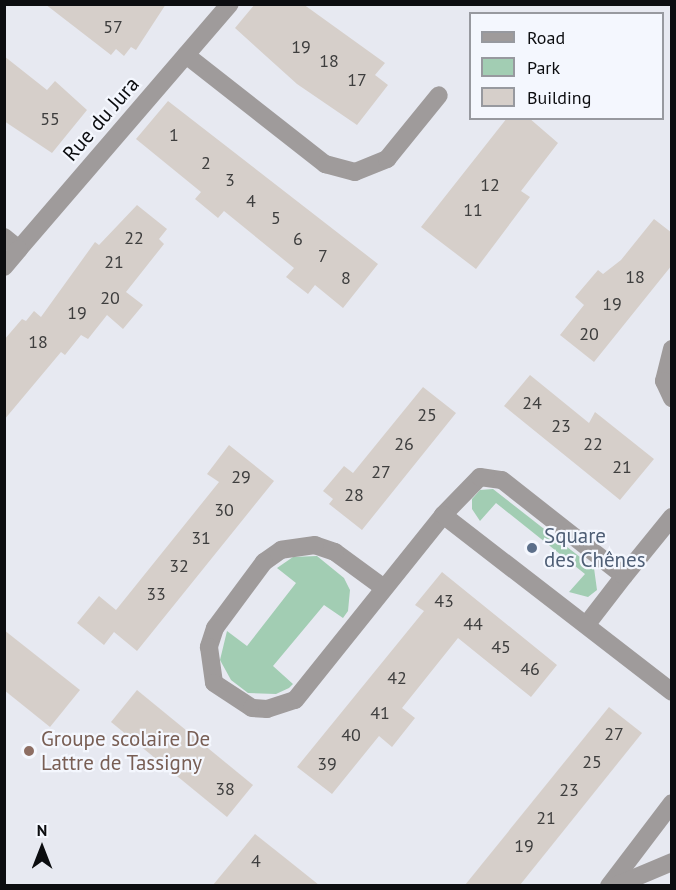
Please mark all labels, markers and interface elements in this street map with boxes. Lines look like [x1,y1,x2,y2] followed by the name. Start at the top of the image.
[469,12,664,120] legend
[103,16,123,38] house number: 57
[527,26,565,49] text: Road
[291,36,311,58] house number: 19
[319,50,339,72] house number: 18
[527,56,560,79] text: Park
[347,69,367,91] house number: 17
[58,72,144,166] street label: Rue du Jura
[527,86,591,109] text: Building
[40,108,60,130] house number: 55
[169,124,179,146] house number: 1
[201,152,211,174] house number: 2
[225,169,235,191] house number: 3
[480,174,500,196] house number: 12
[246,190,256,212] house number: 4
[463,199,483,221] house number: 11
[271,207,281,229] house number: 5
[124,227,144,249] house number: 22
[293,228,303,250] house number: 6
[318,245,328,267] house number: 7
[104,251,124,273] house number: 21
[625,266,645,288] house number: 18
[341,267,351,289] house number: 8
[100,287,120,309] house number: 20
[602,293,622,315] house number: 19
[67,302,87,324] house number: 19
[579,323,599,345] house number: 20
[28,331,48,353] house number: 18
[522,392,542,414] house number: 24
[417,404,437,426] house number: 25
[551,415,571,437] house number: 23
[394,433,414,455] house number: 26
[583,433,603,455] house number: 22
[612,456,632,478] house number: 21
[371,461,391,483] house number: 27
[231,466,251,488] house number: 29
[344,484,364,506] house number: 28
[214,499,234,521] house number: 30
[544,523,646,573] place label: Square des Chênes
[191,527,211,549] house number: 31
[525,541,539,555] marker: Square des Chênes
[169,555,189,577] house number: 32
[146,583,166,605] house number: 33
[434,590,454,612] house number: 43
[463,613,483,635] house number: 44
[491,636,511,658] house number: 45
[520,658,540,680] house number: 46
[387,667,407,689] house number: 42
[370,702,390,724] house number: 41
[604,723,624,745] house number: 27
[341,724,361,746] house number: 40
[41,726,210,776] place label: Groupe scolaire De Lattre de Tassigny
[22,744,36,758] marker: Groupe scolaire De Lattre de Tassigny
[582,751,602,773] house number: 25
[317,753,337,775] house number: 39
[215,778,235,800] house number: 38
[559,779,579,801] house number: 23
[536,807,556,829] house number: 21
[12,818,72,878] north arrow
[37,820,47,840] text: N
[514,835,534,857] house number: 19
[251,850,261,872] house number: 4

